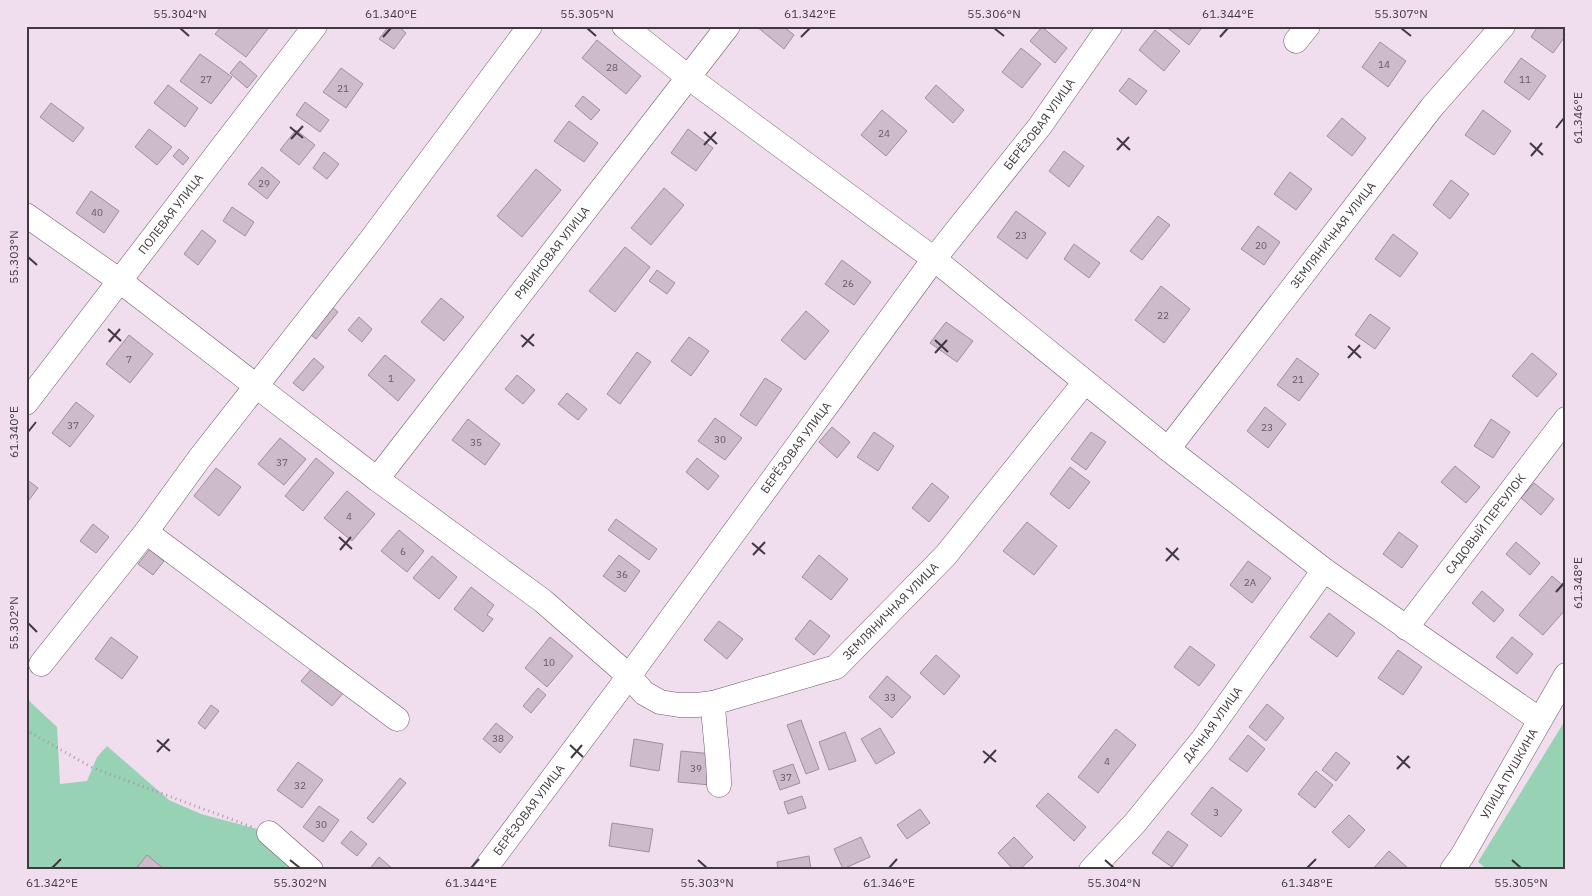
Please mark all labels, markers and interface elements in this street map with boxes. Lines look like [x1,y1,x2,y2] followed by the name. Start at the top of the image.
[153,6,207,21] text: 55.304°N
[365,6,417,21] text: 61.340°E
[560,6,614,21] text: 55.305°N
[784,6,836,21] text: 61.342°E
[967,6,1021,21] text: 55.306°N
[1202,6,1254,21] text: 61.344°E
[1374,6,1428,21] text: 55.307°N
[1378,58,1390,71] house number: 14
[606,61,618,74] house number: 28
[200,73,212,86] house number: 27
[1519,73,1531,86] house number: 11
[1000,75,1078,173] street label: БЕРЁЗОВАЯ УЛИЦА
[337,82,349,95] house number: 21
[1570,92,1585,144] text: 61.346°E
[878,127,890,140] house number: 24
[135,170,206,257] street label: ПОЛЕВАЯ УЛИЦА
[258,177,270,190] house number: 29
[1287,178,1379,291] street label: ЗЕМЛЯНИЧНАЯ УЛИЦА
[511,203,593,302] street label: РЯБИНОВАЯ УЛИЦА
[91,206,103,219] house number: 40
[1015,229,1027,242] house number: 23
[6,230,21,284] text: 55.303°N
[1255,239,1267,252] house number: 20
[842,277,854,290] house number: 26
[1157,309,1169,322] house number: 22
[126,353,132,366] house number: 7
[388,372,394,385] house number: 1
[1292,373,1304,386] house number: 21
[757,398,834,496] street label: БЕРЁЗОВАЯ УЛИЦА
[6,406,21,458] text: 61.340°E
[67,419,79,432] house number: 37
[1261,421,1273,434] house number: 23
[714,433,726,446] house number: 30
[470,436,482,449] house number: 35
[276,456,288,469] house number: 37
[1442,470,1529,577] street label: САДОВЫЙ ПЕРЕУЛОК
[346,510,352,523] house number: 4
[400,545,406,558] house number: 6
[1570,557,1585,609] text: 61.348°E
[839,559,942,663] street label: ЗЕМЛЯНИЧНАЯ УЛИЦА
[616,568,628,581] house number: 36
[1244,576,1257,589] house number: 2А
[6,596,21,650] text: 55.302°N
[543,656,555,669] house number: 10
[1179,683,1245,765] street label: ДАЧНАЯ УЛИЦА
[884,691,896,704] house number: 33
[1477,725,1541,822] street label: УЛИЦА ПУШКИНА
[492,732,504,745] house number: 38
[1104,755,1110,768] house number: 4
[490,761,568,858] street label: БЕРЁЗОВАЯ УЛИЦА
[690,762,702,775] house number: 39
[780,771,792,784] house number: 37
[294,779,306,792] house number: 32
[1213,806,1219,819] house number: 3
[315,818,327,831] house number: 30
[26,875,78,890] text: 61.342°E
[273,875,327,890] text: 55.302°N
[445,875,497,890] text: 61.344°E
[680,875,734,890] text: 55.303°N
[863,875,915,890] text: 61.346°E
[1087,875,1141,890] text: 55.304°N
[1281,875,1333,890] text: 61.348°E
[1494,875,1548,890] text: 55.305°N

